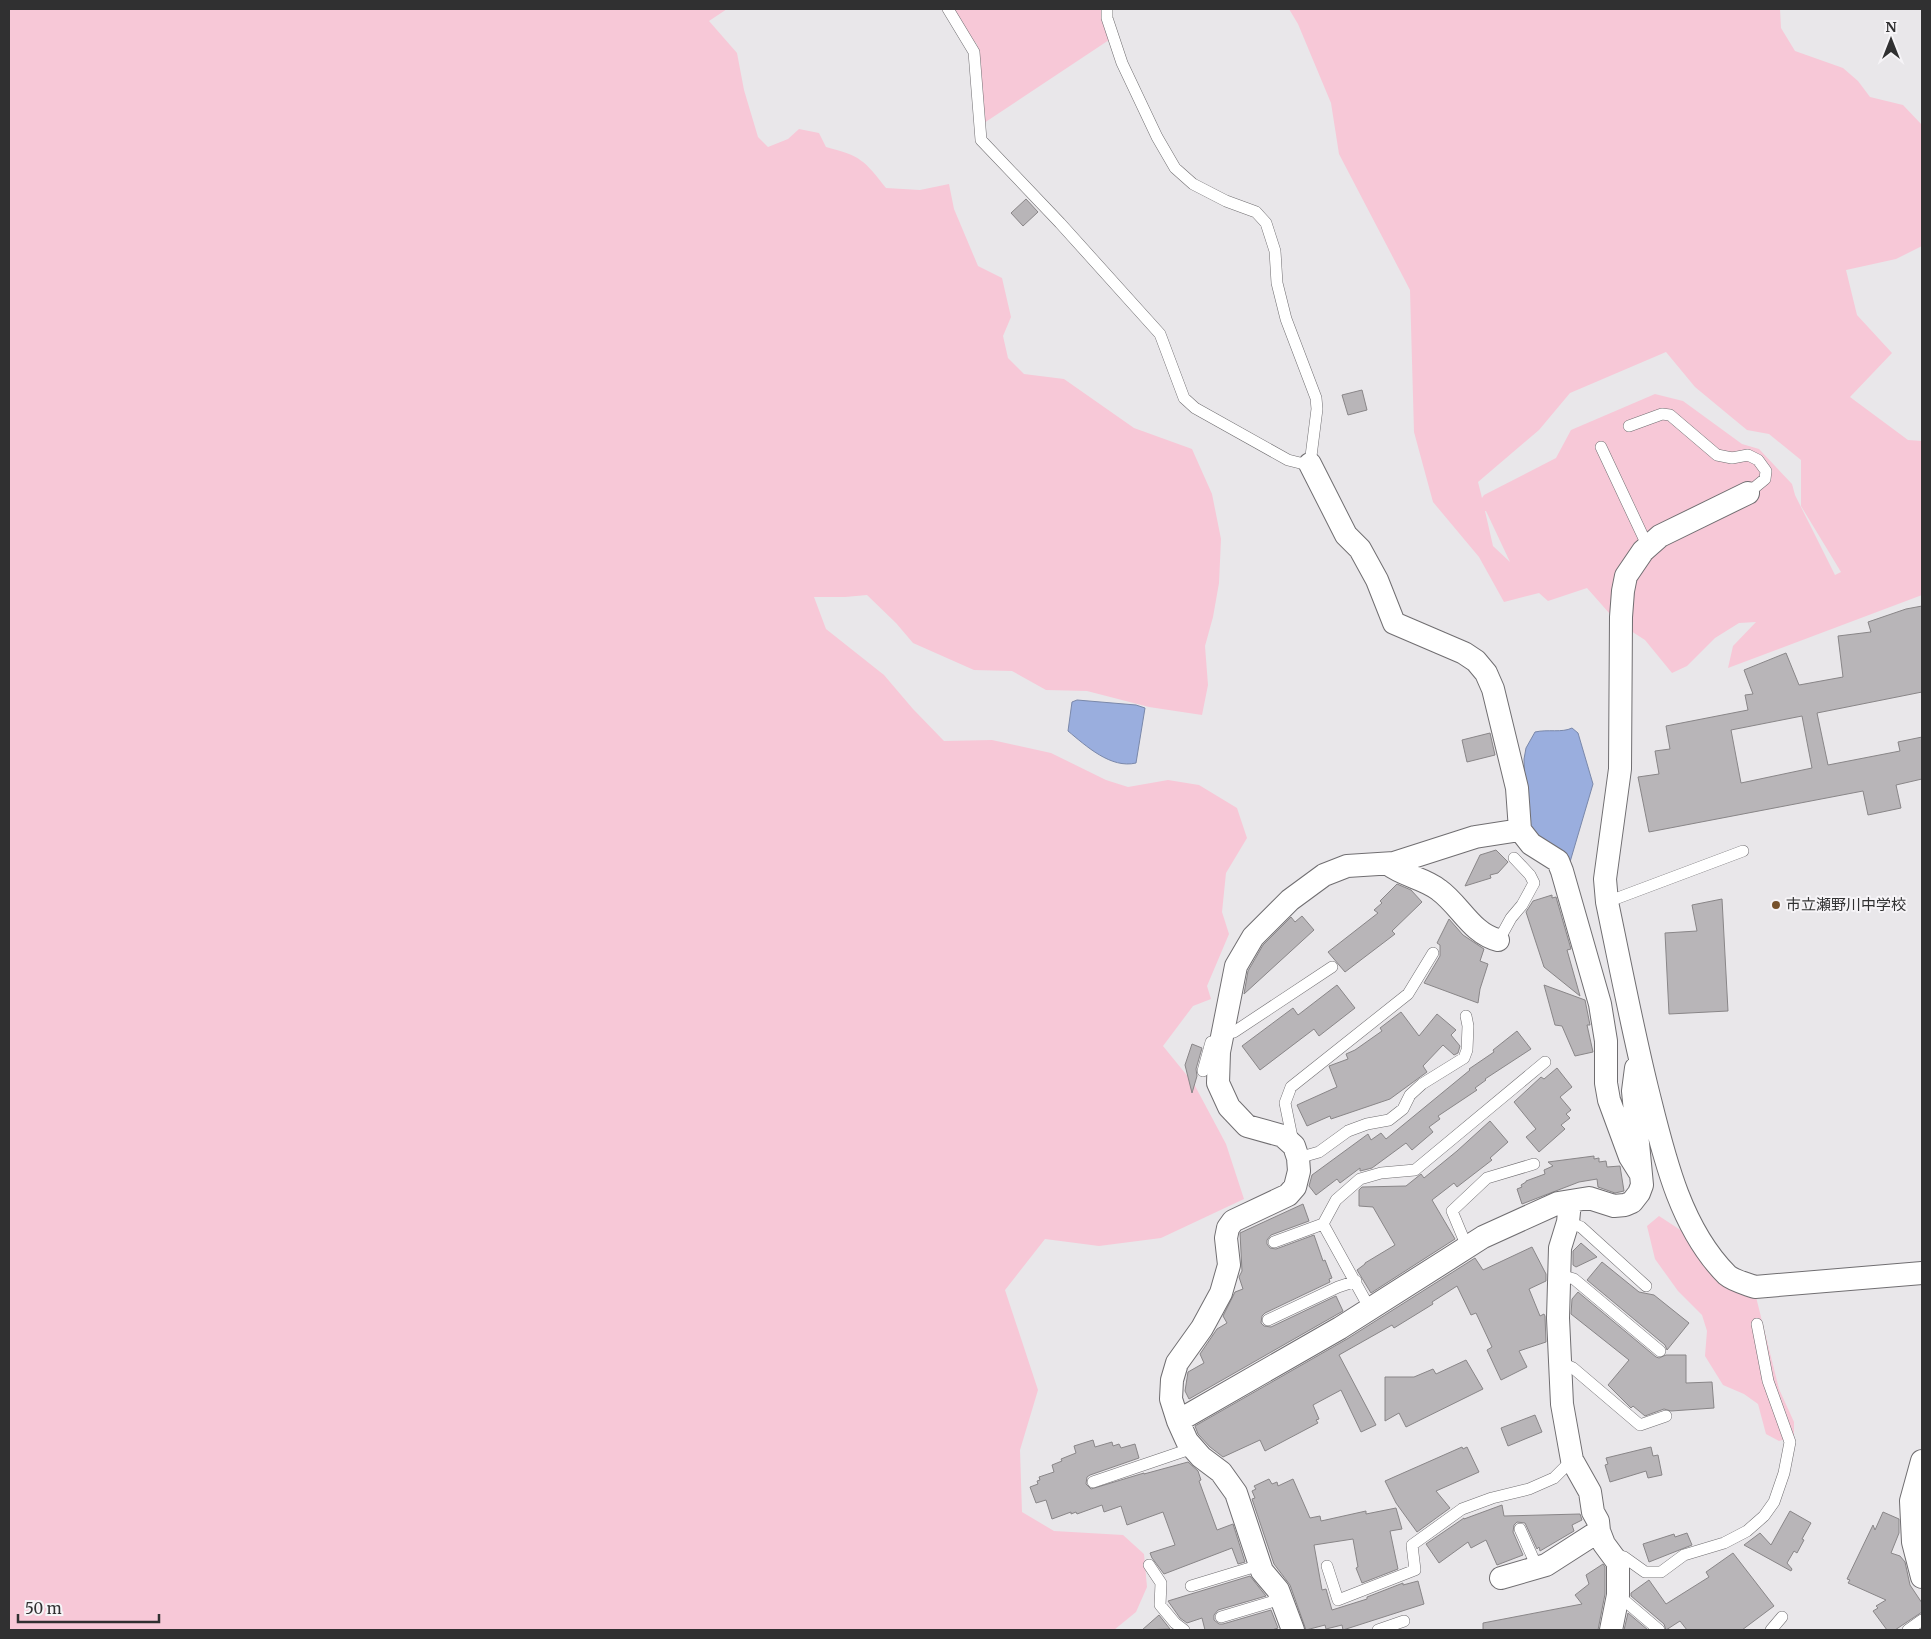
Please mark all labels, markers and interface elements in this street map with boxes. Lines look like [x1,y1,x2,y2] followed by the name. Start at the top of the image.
[1866,15,1916,65] north arrow
[1885,18,1897,36] text: N
[1786,895,1906,914] place label: 市立瀬野川中学校
[1770,899,1782,911] marker: 市立瀬野川中学校
[18,1592,159,1624] scale bar
[25,1599,62,1618] text: 50 m

